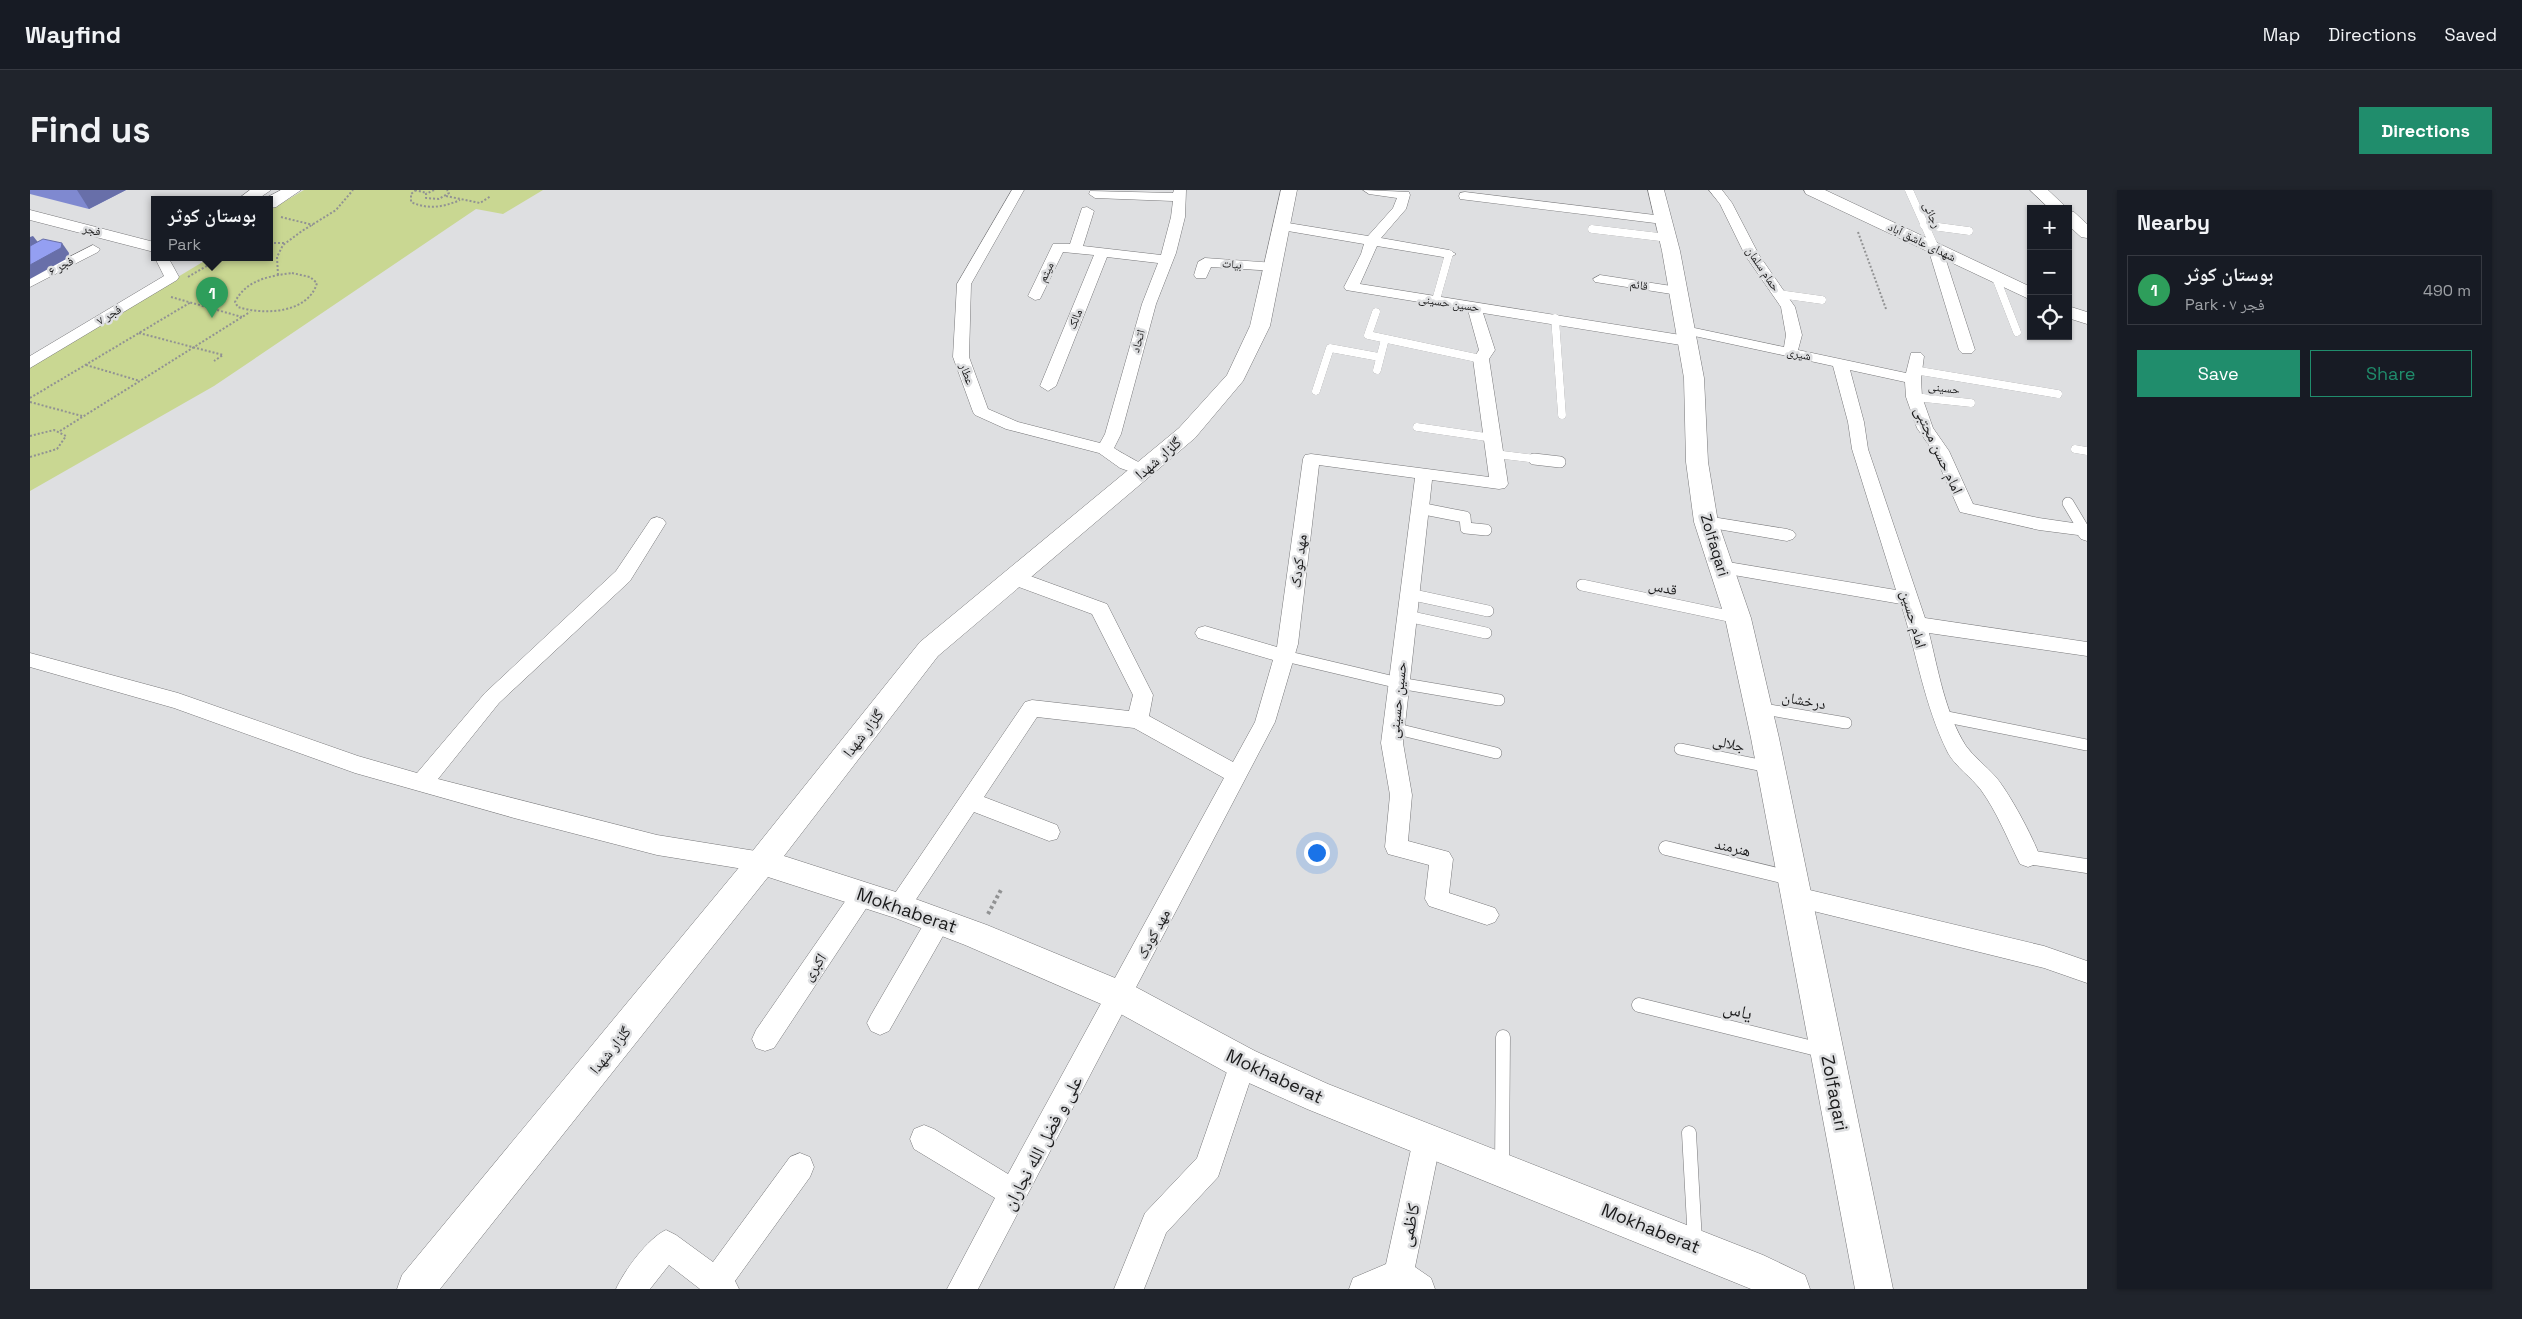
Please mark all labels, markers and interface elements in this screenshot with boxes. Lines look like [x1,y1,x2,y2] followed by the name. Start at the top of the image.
[25,19,121,50] text: Wayfind
[2263,23,2300,46] text: Map
[2328,23,2417,46] text: Directions
[2445,23,2497,46] text: Saved
[2359,107,2492,154] button: Directions
[30,108,151,152] text: Find us
[151,196,273,261] popup
[1919,199,1945,231] street label: رجائی
[168,203,256,228] text: بوستان کوثر
[2027,205,2072,340] map controls
[2027,205,2072,250] button: +
[2137,209,2210,236] text: Nearby
[1885,219,1959,265] street label: شهدای عاشق آباد
[80,220,103,240] street label: فجر
[168,234,201,255] text: Park
[1742,244,1784,295] street label: حمام سلمان
[2027,250,2072,295] button: −
[46,253,76,279] street label: فجر ۶
[1222,255,1242,273] street label: بیات
[1034,259,1058,285] street label: میثم
[2185,262,2273,287] text: بوستان کوثر
[1629,276,1649,294] street label: قائم
[196,277,228,318] pin: 1
[2150,280,2158,301] text: 1
[2423,280,2471,301] text: 490 m
[1417,290,1481,316] street label: حسین حسینی
[2185,294,2265,315] text: Park · فجر ۷
[2027,295,2072,340] button: locate
[94,301,124,329] street label: فجر ۷
[1064,307,1086,331] street label: مالک
[1127,328,1149,354] street label: اتحاد
[1785,344,1813,364] street label: شیری
[2137,350,2300,397] button: Save
[2310,350,2472,397] button: Share
[956,360,978,387] street label: عطار
[1927,378,1961,398] street label: حسینی
[1910,403,1968,497] street label: امام حسن مجتبی
[1131,432,1185,483] street label: گلزار شهدا
[1697,512,1733,578] street label: Zolfaqari
[1285,533,1311,589] street label: مهد کودک
[1647,575,1679,600] street label: قدس
[1896,588,1931,650] street label: امام حسین
[1384,660,1412,739] street label: حسین حسینی
[1780,687,1827,714] street label: درخشان
[838,705,888,761] street label: گلزار شهدا
[1711,730,1747,757] street label: جلالی
[1713,834,1753,860] street label: هنرمند
[1304,840,1330,866] your location
[854,882,960,938] street label: Mokhaberat
[1132,906,1174,962] street label: مهد کودک
[798,949,831,985] street label: اکبری
[1721,995,1755,1025] street label: یاس
[585,1022,635,1078] street label: گلزار شهدا
[1223,1043,1327,1109] street label: Mokhaberat
[1816,1053,1854,1133] street label: Zolfaqari
[997,1072,1087,1214] street label: علی و فضل الله نجاران
[1598,1198,1704,1258] street label: Mokhaberat
[1393,1201,1425,1249] street label: کاظمی

